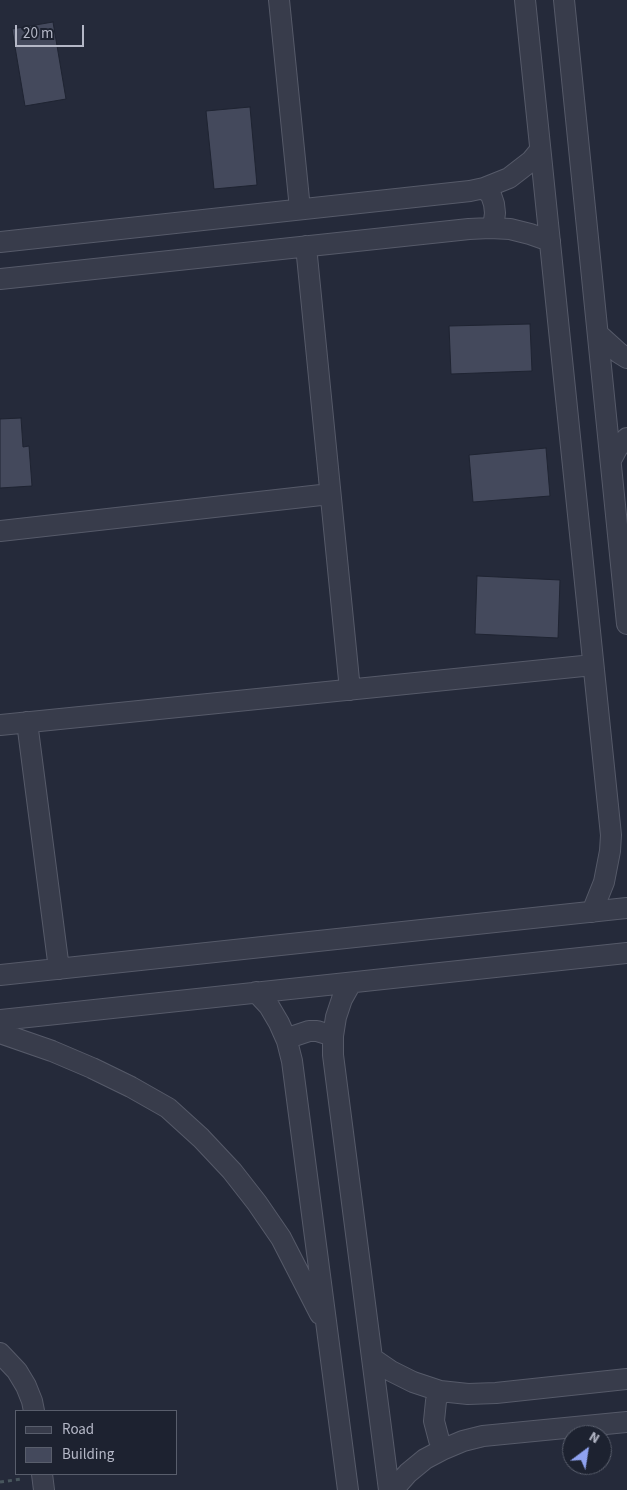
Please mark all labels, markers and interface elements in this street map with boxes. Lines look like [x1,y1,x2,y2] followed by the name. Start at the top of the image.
[18,15,86,47] scale bar
[23,23,53,44] text: 20 m
[15,1410,178,1475] legend
[62,1419,94,1440] text: Road
[562,1425,612,1475] north arrow
[585,1427,603,1449] text: N
[62,1444,114,1465] text: Building

